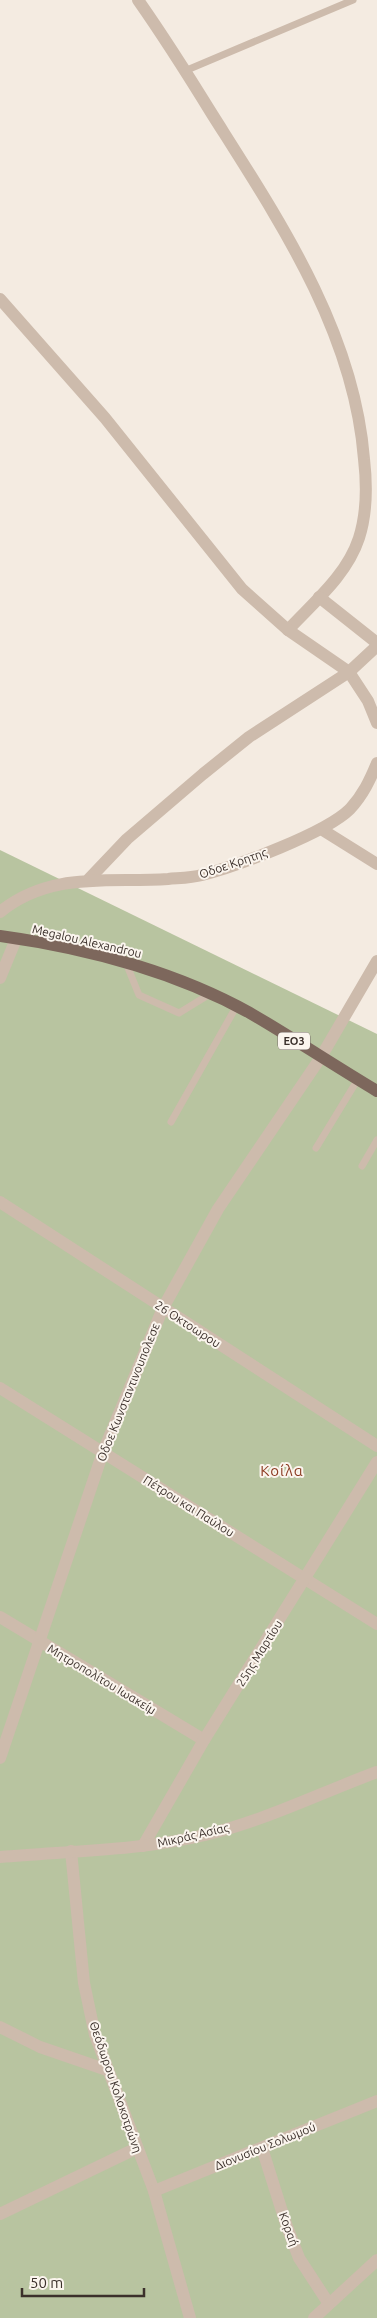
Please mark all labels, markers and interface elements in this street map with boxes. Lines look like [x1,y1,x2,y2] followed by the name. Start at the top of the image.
[197,845,269,882] street label: Oδοε Κρητης
[31,922,143,960] street label: Megalou Alexandrou
[278,1032,310,1050] road number: ΕΟ3
[153,1298,223,1350] street label: 26 Οκτοωρου
[94,1321,162,1463] street label: Oδοε Κωνσταντινουπολεσε
[260,1462,304,1479] district label: Κοίλα
[141,1473,237,1539] street label: Πέτρου και Παύλου
[233,1618,285,1689] street label: 25ης Μαρτίου
[46,1642,158,1716] street label: Μητροπολίτου Ιωακείμ
[156,1820,231,1851] street label: Μικράς Ασίας
[87,2020,145,2154] street label: Θεόδωρου Κολοκοτρώνη
[213,2120,317,2172] street label: Διονυσίου Σολωμού
[277,2210,301,2248] street label: Κοραή
[22,2266,145,2298] scale bar
[30,2274,63,2291] text: 50 m

